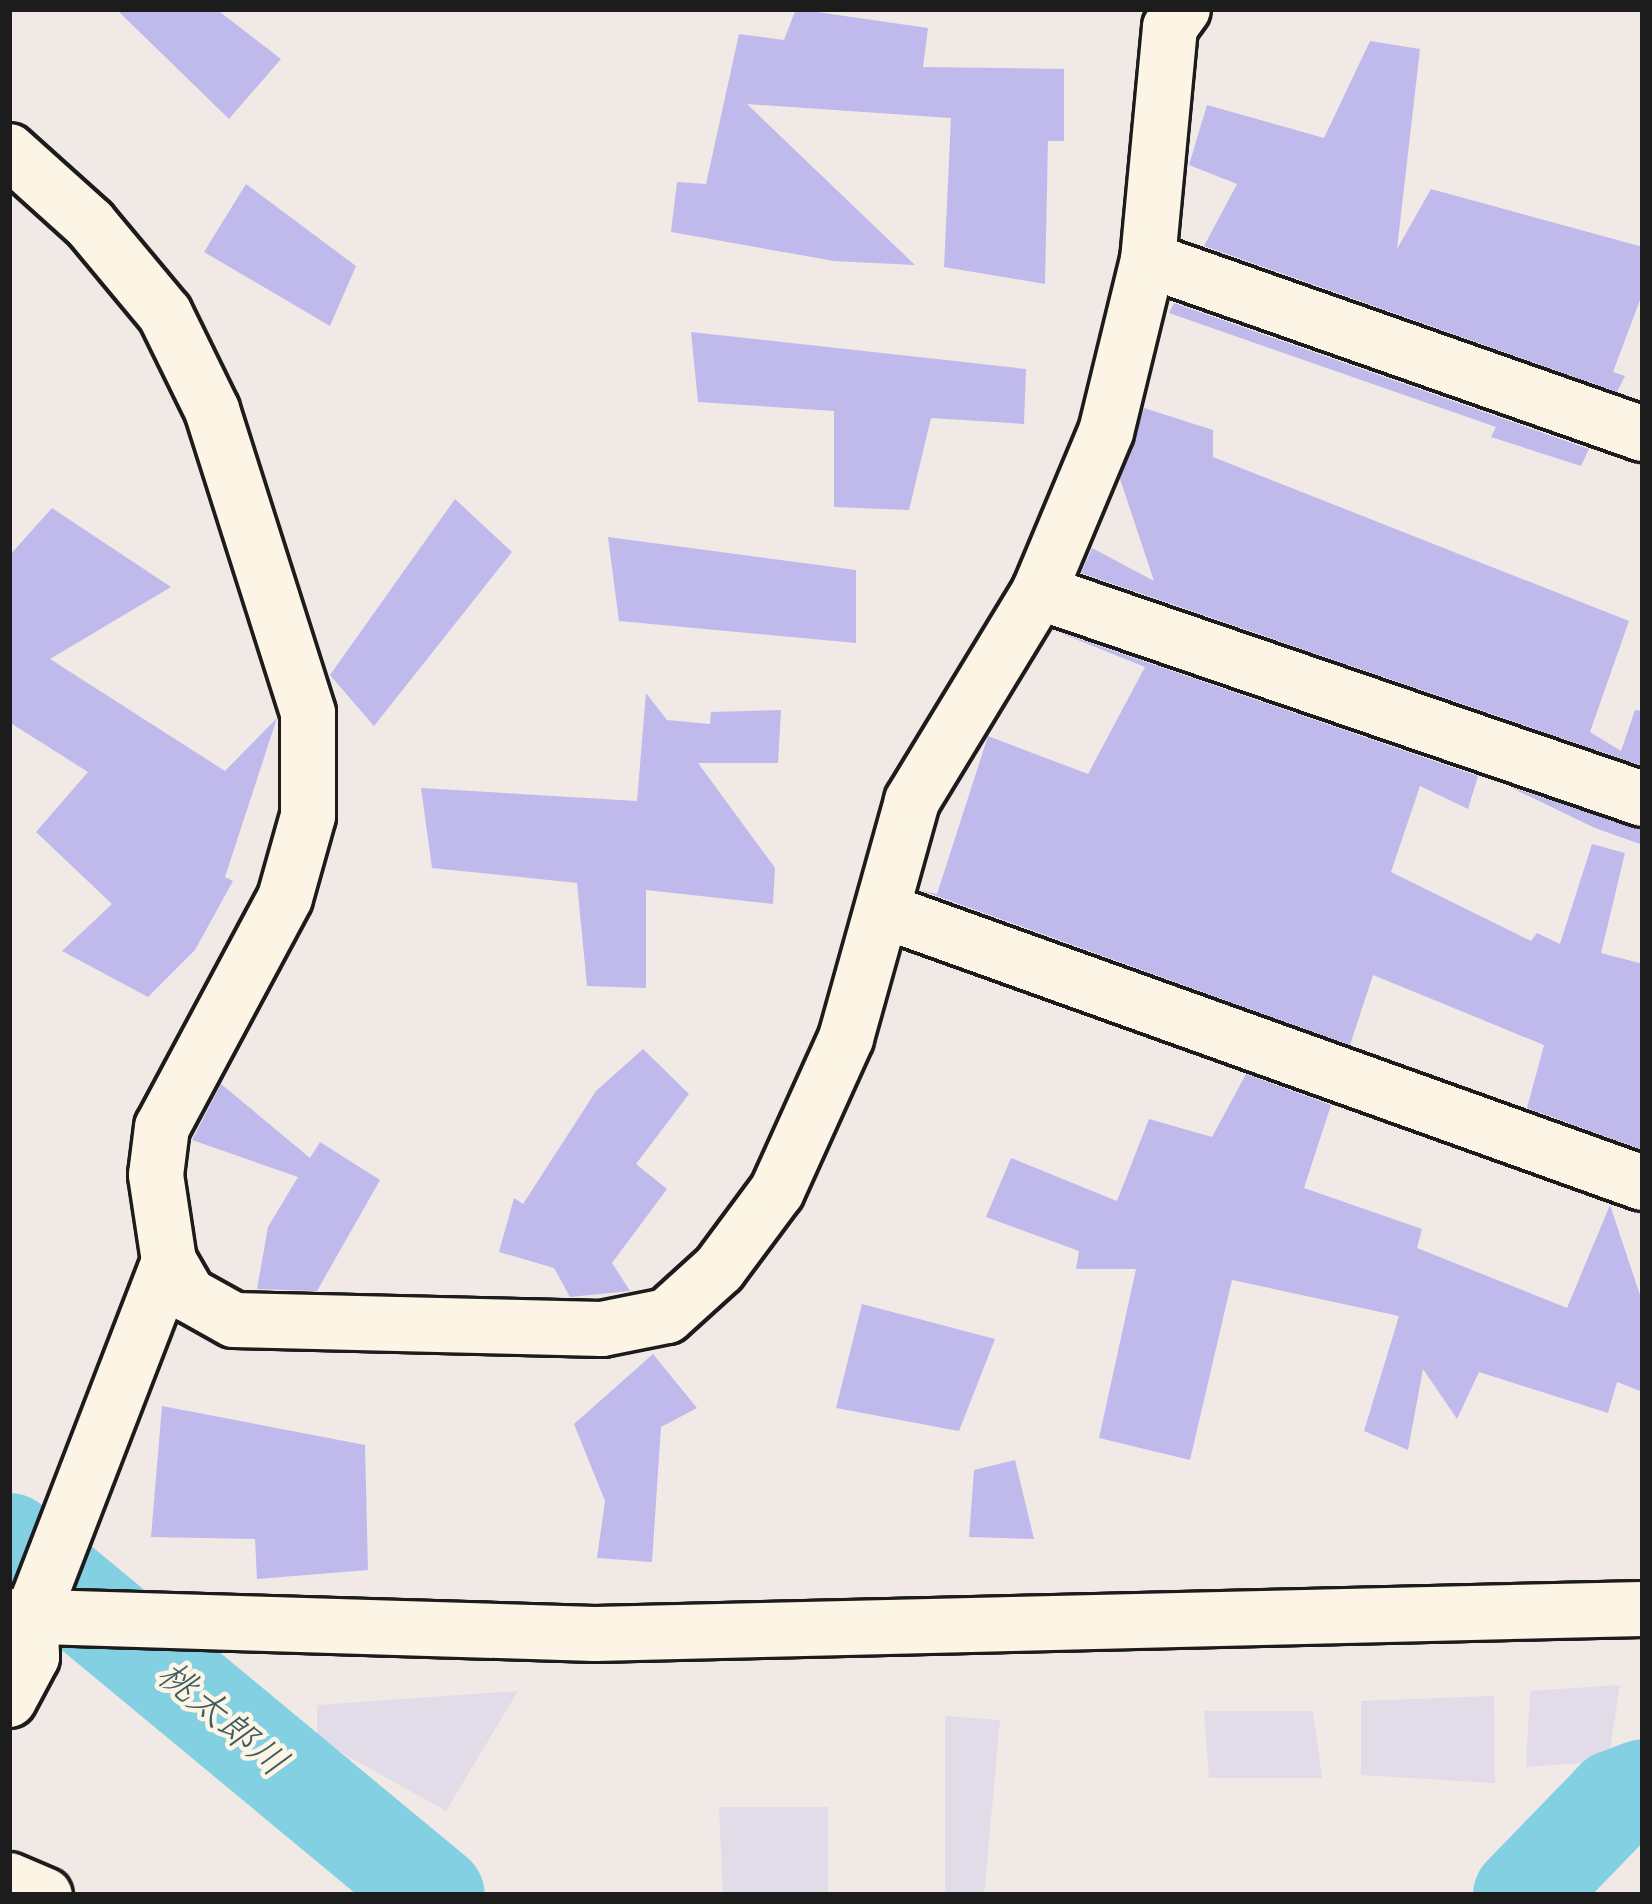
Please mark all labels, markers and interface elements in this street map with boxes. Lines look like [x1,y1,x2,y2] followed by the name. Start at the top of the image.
[147,1651,297,1787] water label: 桃太郎川

